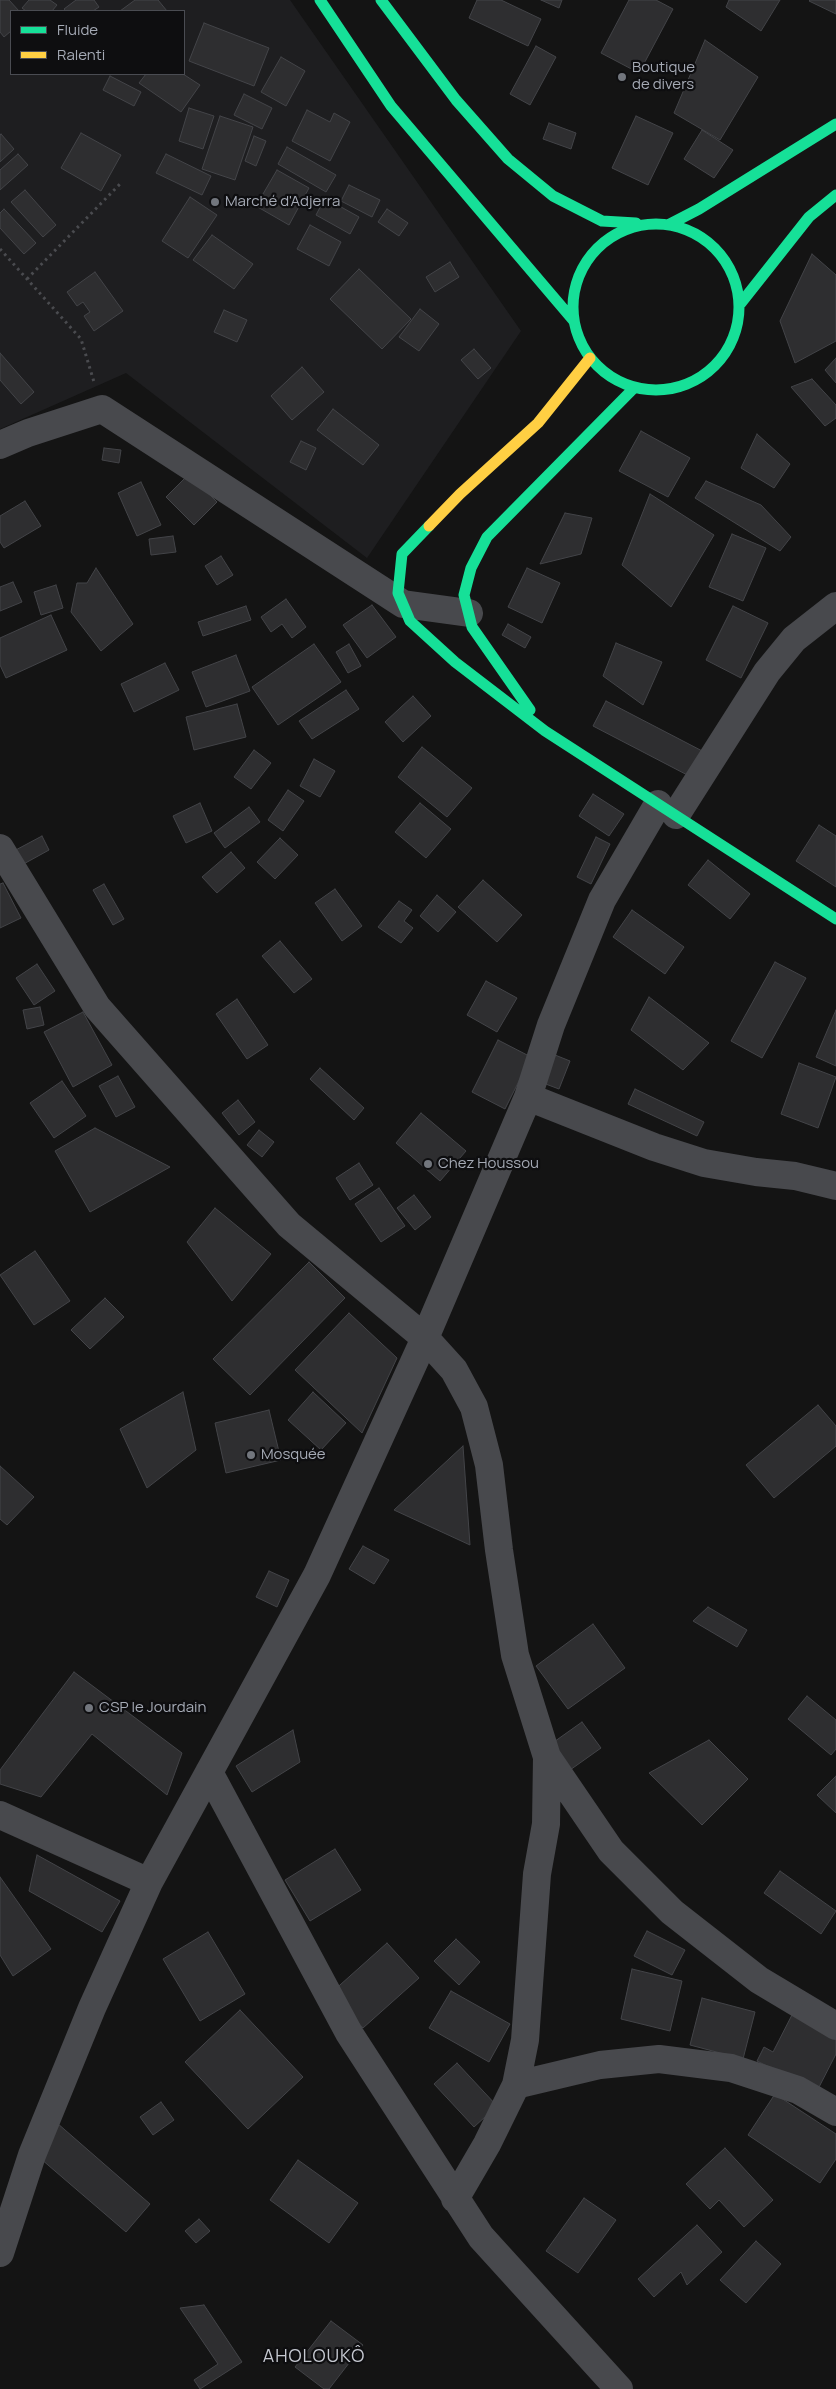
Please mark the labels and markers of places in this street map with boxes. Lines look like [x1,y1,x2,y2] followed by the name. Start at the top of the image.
[632,59,695,94] place label: Boutique de divers
[616,71,628,83] marker: Boutique de divers
[225,193,340,211] place label: Marché d'Adjerra
[209,196,221,208] marker: Marché d'Adjerra
[438,1155,539,1173] place label: Chez Houssou
[422,1158,434,1170] marker: Chez Houssou
[261,1446,326,1464] place label: Mosquée
[245,1449,257,1461] marker: Mosquée
[99,1699,206,1717] place label: CSP le Jourdain
[83,1702,95,1714] marker: CSP le Jourdain

